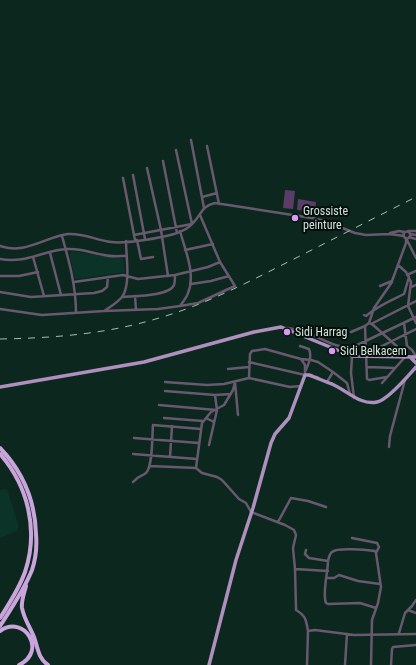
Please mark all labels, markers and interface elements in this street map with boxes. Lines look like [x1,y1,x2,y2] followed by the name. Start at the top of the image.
[303,204,348,232] place label: Grossiste peinture
[290,213,300,223] marker: Grossiste peinture
[295,325,347,339] place label: Sidi Harrag
[282,327,292,337] marker: Sidi Harrag
[340,344,407,358] place label: Sidi Belkacem
[327,346,337,356] marker: Sidi Belkacem

